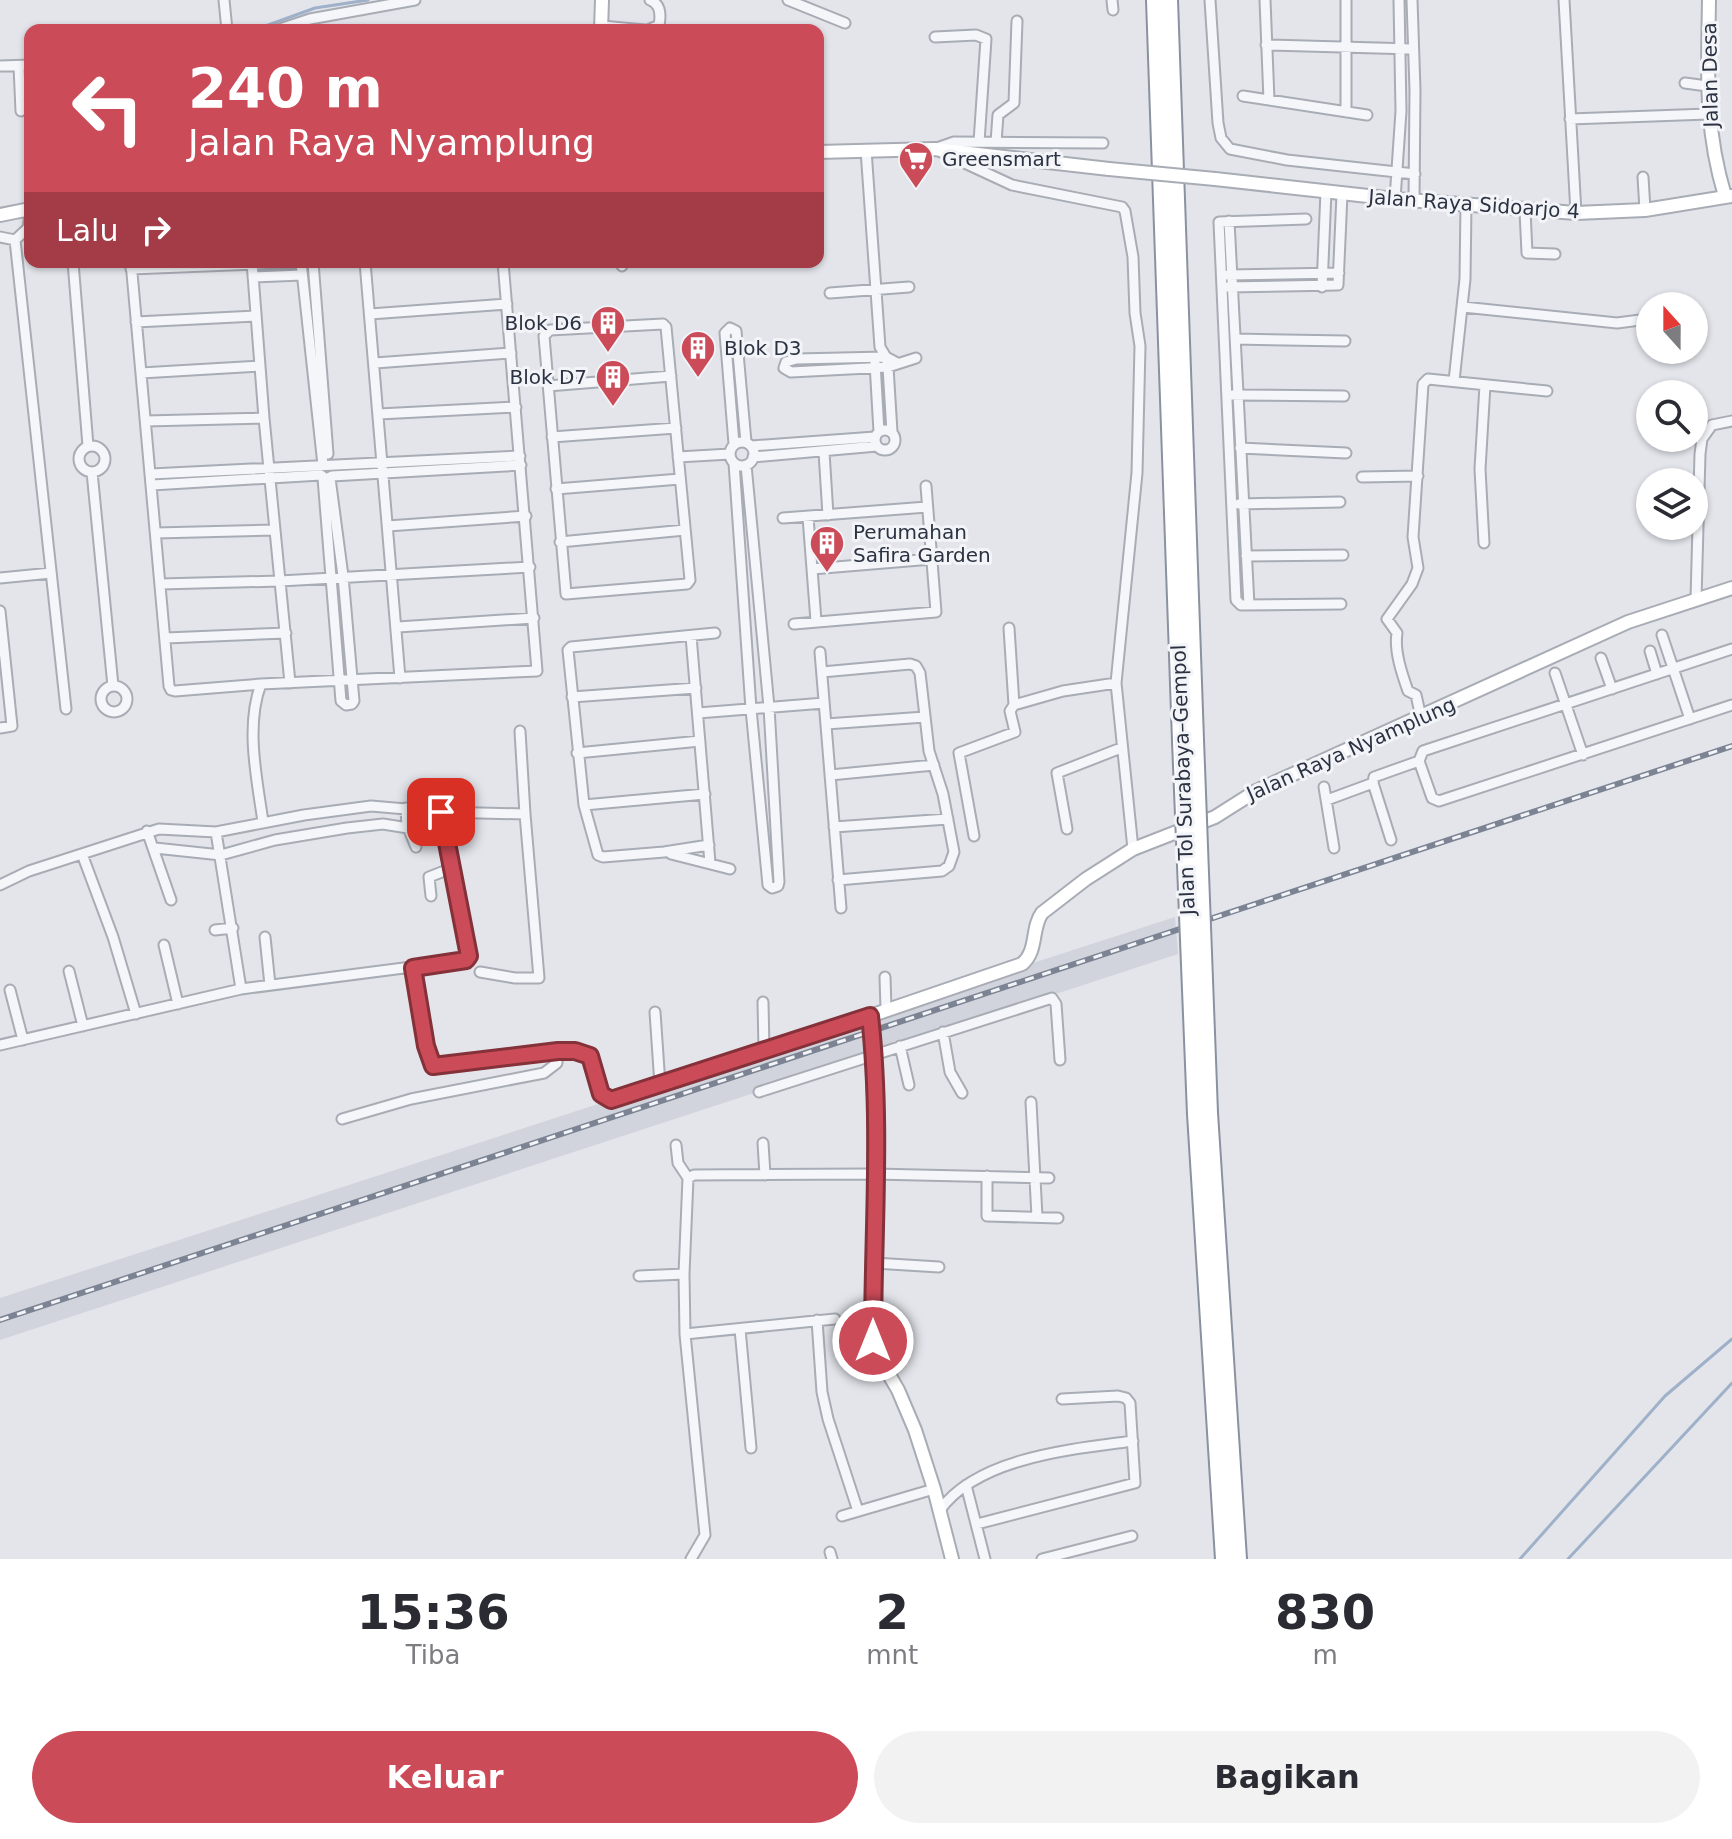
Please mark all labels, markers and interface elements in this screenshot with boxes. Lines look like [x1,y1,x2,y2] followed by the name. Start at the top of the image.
[1697,22,1723,130] street label: Jalan Desa
[188,55,383,120] text: 240 m
[56,56,160,160] icon: left
[188,122,595,163] text: Jalan Raya Nyamplung
[897,140,935,190] supermarket icon: Greensmart
[942,147,1061,171] place label: Greensmart
[1366,185,1580,223] street label: Jalan Raya Sidoarjo 4
[134,208,178,252] icon: right
[56,213,118,248] text: Lalu
[1636,292,1708,364] north arrow
[1636,292,1708,540] map controls
[589,304,627,354] building icon: Blok D6
[504,311,582,335] place label: Blok D6
[679,329,717,379] building icon: Blok D3
[724,336,802,360] place label: Blok D3
[594,358,632,408] building icon: Blok D7
[509,365,587,389] place label: Blok D7
[1636,380,1708,452] button: search
[1636,468,1708,540] button: layers
[853,520,991,567] place label: Perumahan Safira Garden
[808,524,846,574] building icon: Perumahan Safira Garden
[1166,644,1200,918] street label: Jalan Tol Surabaya–Gempol
[1241,692,1459,807] street label: Jalan Raya Nyamplung
[407,778,475,846] pin
[419,790,463,834] icon: arrive
[831,1299,915,1383] position arrow
[357,1584,510,1640] text: 15:36
[876,1584,909,1640] text: 2
[1275,1584,1375,1640] text: 830
[406,1640,461,1670] text: Tiba
[866,1640,918,1670] text: mnt
[1312,1640,1338,1670] text: m
[32,1731,858,1823] button: Keluar
[874,1731,1700,1823] button: Bagikan

